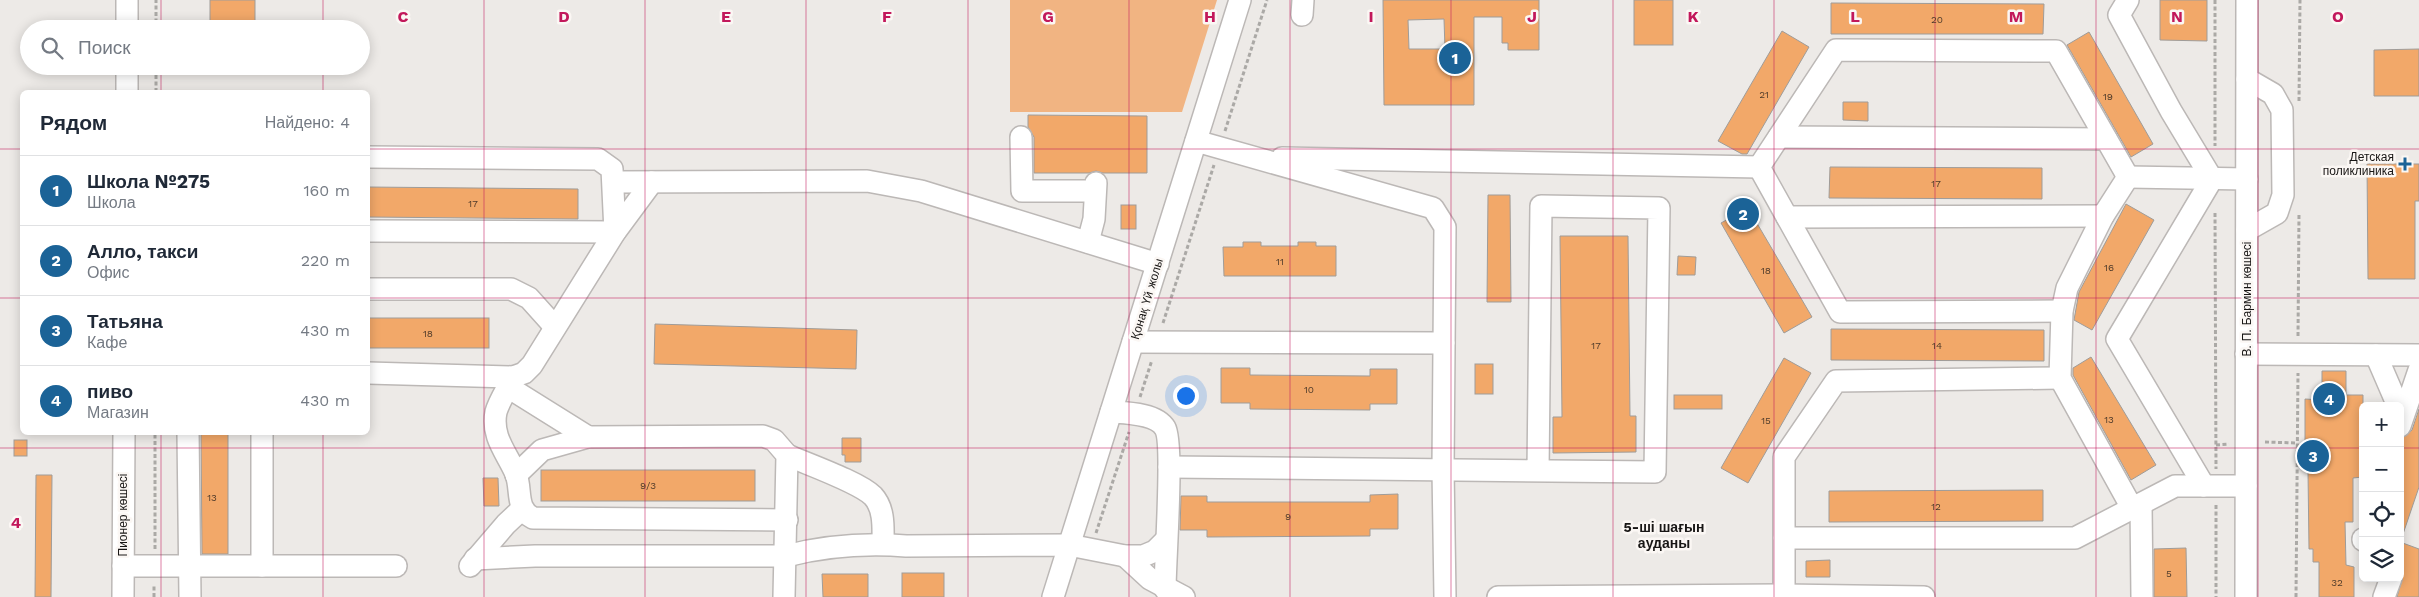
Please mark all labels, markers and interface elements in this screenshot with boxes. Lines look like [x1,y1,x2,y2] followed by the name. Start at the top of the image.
[398,7,409,26] text: C
[558,7,570,26] text: D
[721,7,731,26] text: E
[882,7,892,26] text: F
[1042,7,1054,26] text: G
[1204,7,1216,26] text: H
[1368,7,1374,26] text: I
[1527,7,1537,26] text: J
[1687,7,1699,26] text: K
[1850,7,1860,26] text: L
[2009,7,2023,26] text: M
[2171,7,2183,26] text: N
[2332,7,2344,26] text: O
[1931,14,1943,25] house number: 20
[20,20,370,75] search box
[38,34,66,62] icon: search
[78,36,131,59] text: Поиск
[1439,39,1471,77] pin: 1
[1759,89,1769,100] house number: 21
[2103,91,2113,102] house number: 19
[40,110,107,135] text: Рядом
[265,113,350,132] text: Найдено: 4
[2323,150,2394,178] place label: Детская поликлиника
[2398,157,2412,171] marker: Детская поликлиника
[87,170,210,193] text: Школа №275
[1931,178,1941,189] house number: 17
[53,181,59,200] text: 1
[303,181,350,200] text: 160 m
[87,193,136,212] text: Школа
[1727,195,1759,233] pin: 2
[468,198,478,209] house number: 17
[87,240,199,263] text: Алло, такси
[2240,242,2254,356] street label: В. П. Бармин көшесі
[51,251,61,270] text: 2
[301,251,350,270] text: 220 m
[1276,256,1284,267] house number: 11
[1128,257,1166,341] street label: Қонақ Үй жолы
[2104,262,2114,273] house number: 16
[87,263,130,282] text: Офис
[1761,265,1771,276] house number: 18
[87,310,163,333] text: Татьяна
[51,321,61,340] text: 3
[300,321,350,340] text: 430 m
[423,328,433,339] house number: 18
[87,333,127,352] text: Кафе
[1591,340,1601,351] house number: 17
[1932,340,1942,351] house number: 14
[87,380,133,403] text: пиво
[2313,380,2345,418] pin: 4
[1173,383,1199,409] your location
[1304,384,1314,395] house number: 10
[51,391,61,410] text: 4
[300,391,350,410] text: 430 m
[2359,402,2404,582] map controls
[2359,402,2404,447] button: +
[87,403,149,422] text: Магазин
[2104,414,2114,425] house number: 13
[1761,415,1771,426] house number: 15
[2297,437,2329,475] pin: 3
[2359,447,2404,492] button: −
[116,474,130,556] street label: Пионер көшесі
[640,480,656,491] house number: 9/3
[207,492,217,503] house number: 13
[2359,492,2404,537] button: locate
[1931,501,1941,512] house number: 12
[1285,511,1291,522] house number: 9
[11,513,21,532] text: 4
[1624,519,1704,551] district label: 5-ші шағын ауданы
[2359,537,2404,582] button: layers
[2166,568,2172,579] house number: 5
[2331,577,2343,588] house number: 32

